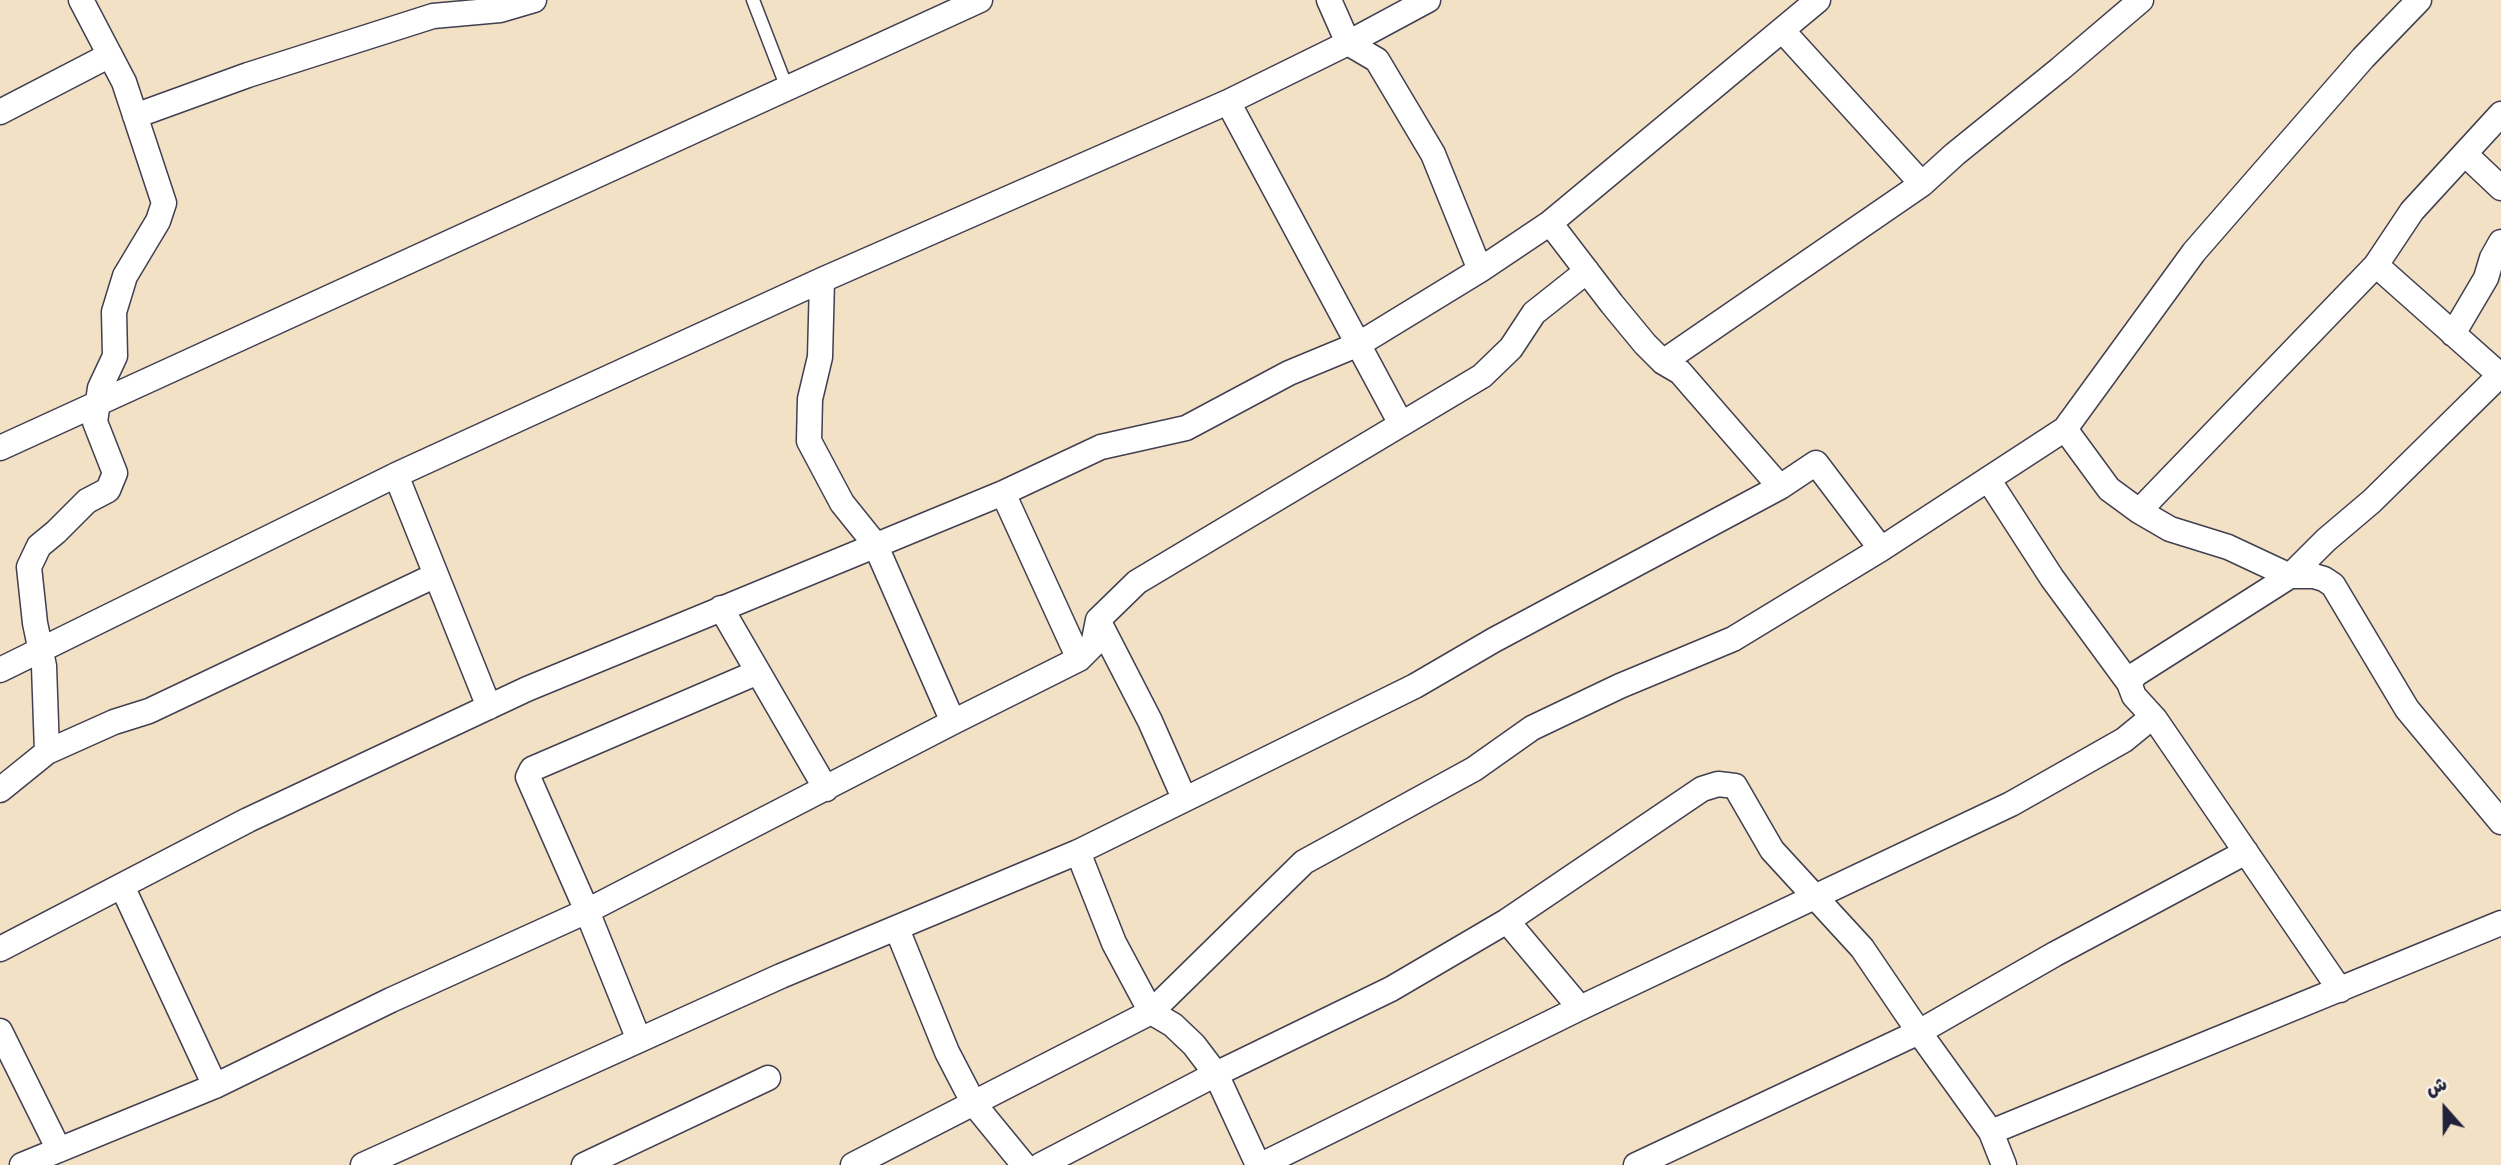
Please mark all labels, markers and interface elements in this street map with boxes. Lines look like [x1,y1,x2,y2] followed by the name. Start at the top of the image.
[2423,1073,2452,1105] text: ش
[2410,1074,2480,1144] north arrow

